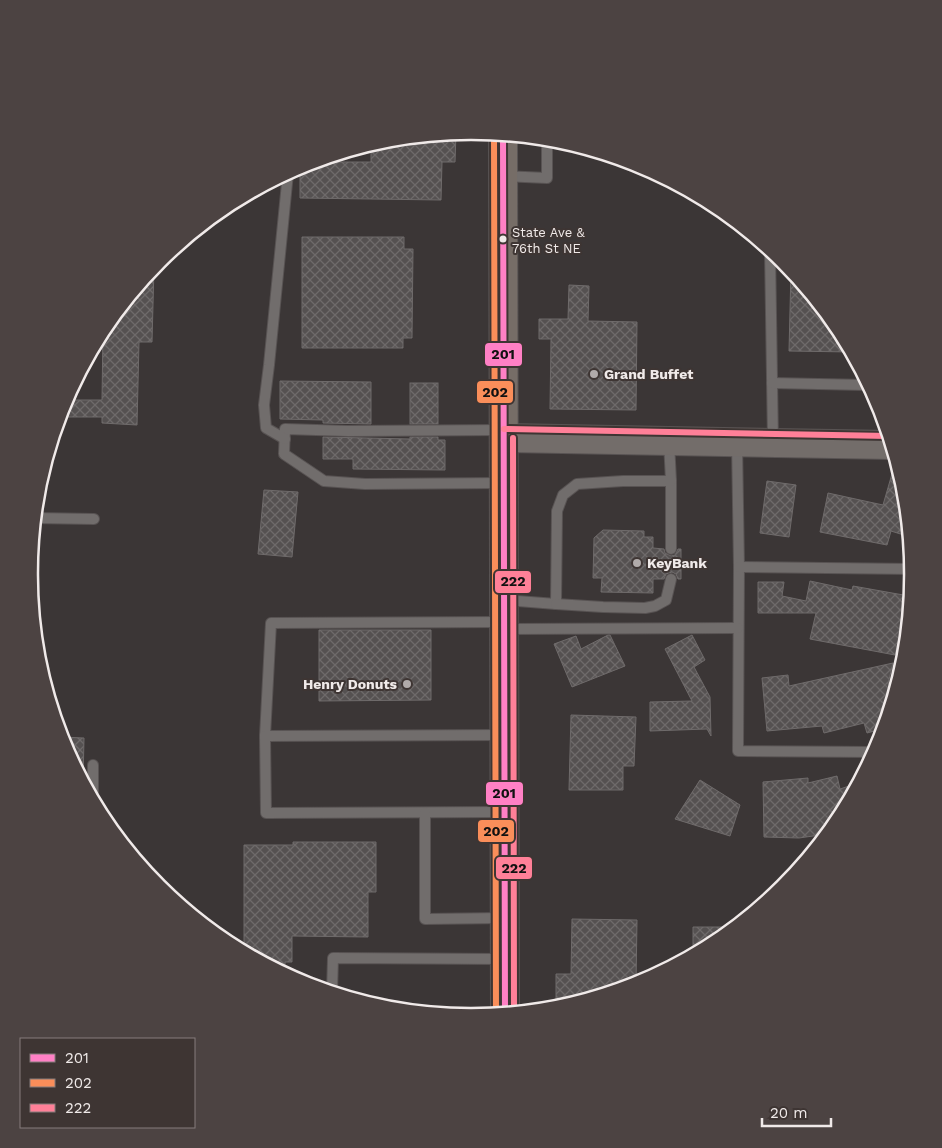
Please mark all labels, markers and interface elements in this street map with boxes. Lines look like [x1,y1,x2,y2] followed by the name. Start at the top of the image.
[512,225,586,256] place label: State Ave & 76th St NE
[498,234,508,244] marker: State Ave & 76th St NE
[484,342,523,367] line badge: 201
[491,346,515,362] text: 201
[604,366,693,382] place label: Grand Buffet
[588,368,600,380] marker: Grand Buffet
[476,380,514,404] line badge: 202
[482,384,508,400] text: 202
[647,555,707,571] place label: KeyBank
[631,557,643,569] marker: KeyBank
[494,570,532,594] line badge: 222
[500,573,526,589] text: 222
[303,676,398,692] place label: Henry Donuts
[401,678,413,690] marker: Henry Donuts
[485,781,524,806] line badge: 201
[492,785,516,801] text: 201
[477,819,515,843] line badge: 202
[483,823,509,839] text: 202
[495,856,533,880] line badge: 222
[501,860,527,876] text: 222
[20,1038,195,1128] legend
[65,1049,89,1067] text: 201
[65,1074,92,1092] text: 202
[762,1096,831,1128] scale bar
[65,1099,91,1117] text: 222
[770,1104,808,1122] text: 20 m

